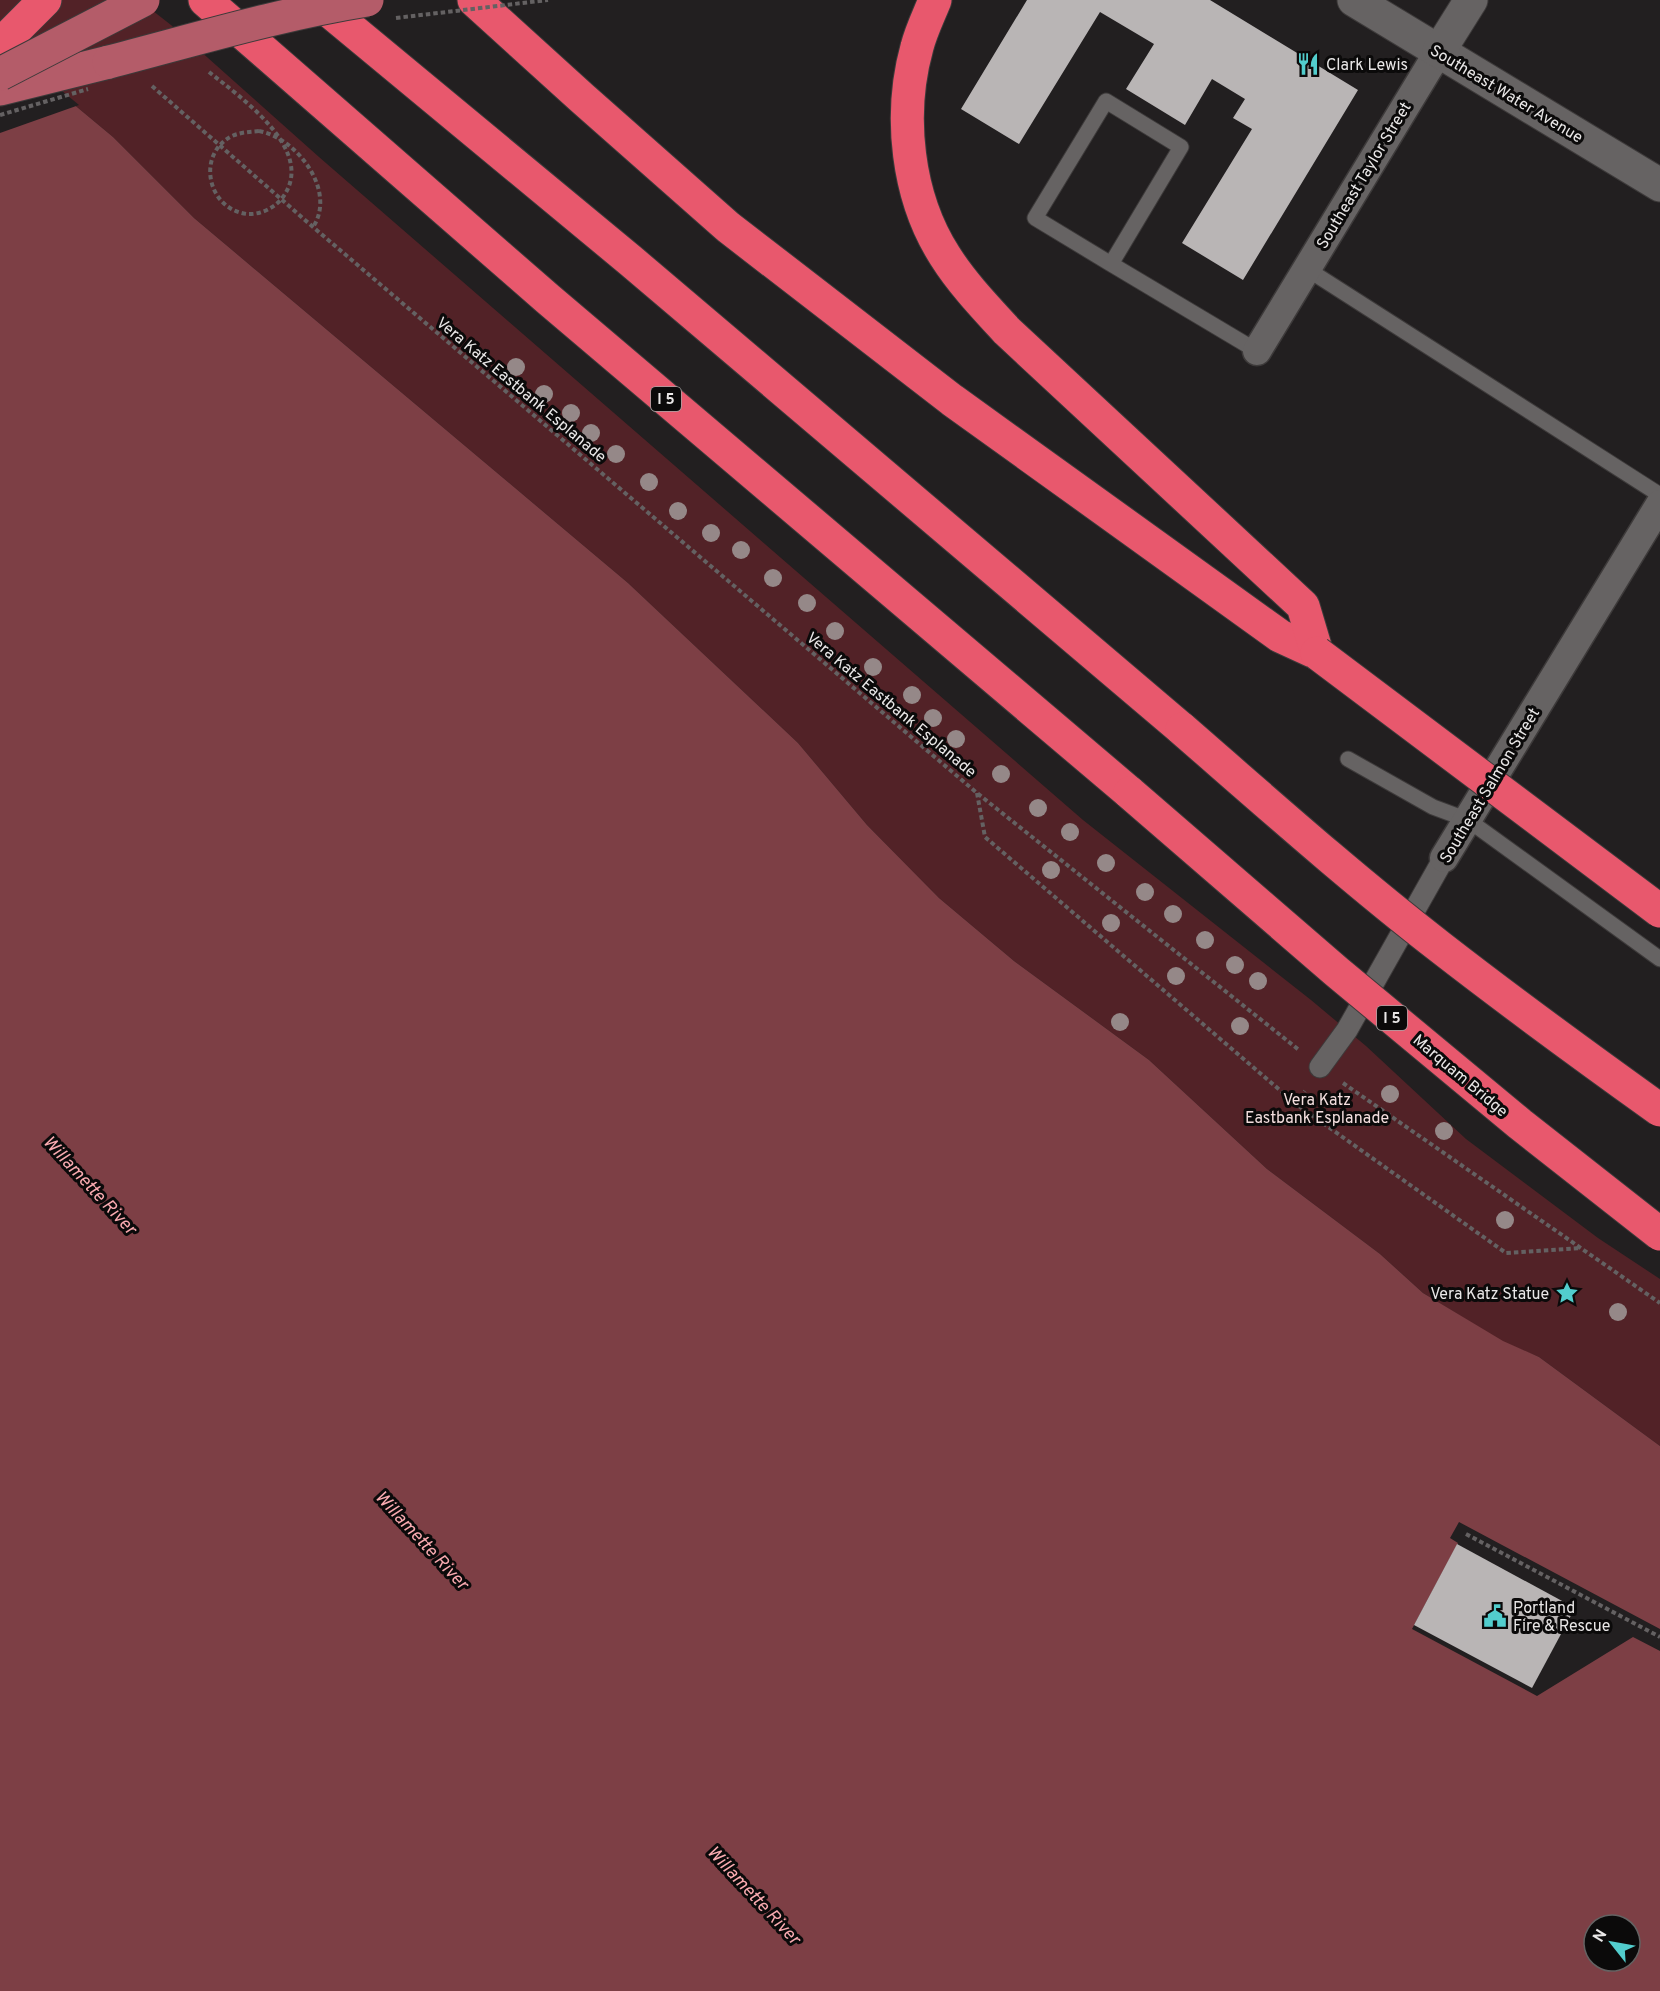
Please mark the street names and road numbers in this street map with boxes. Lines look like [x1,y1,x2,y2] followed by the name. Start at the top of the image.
[1426,41,1586,148] street label: Southeast Water Avenue
[1313,99,1417,253] street label: Southeast Taylor Street
[432,313,610,468] street label: Vera Katz Eastbank Esplanade
[651,387,681,411] road number: I 5
[802,628,980,783] street label: Vera Katz Eastbank Esplanade
[1436,705,1545,867] street label: Southeast Salmon Street
[1377,1006,1407,1030] road number: I 5
[1408,1031,1511,1122] street label: Marquam Bridge

